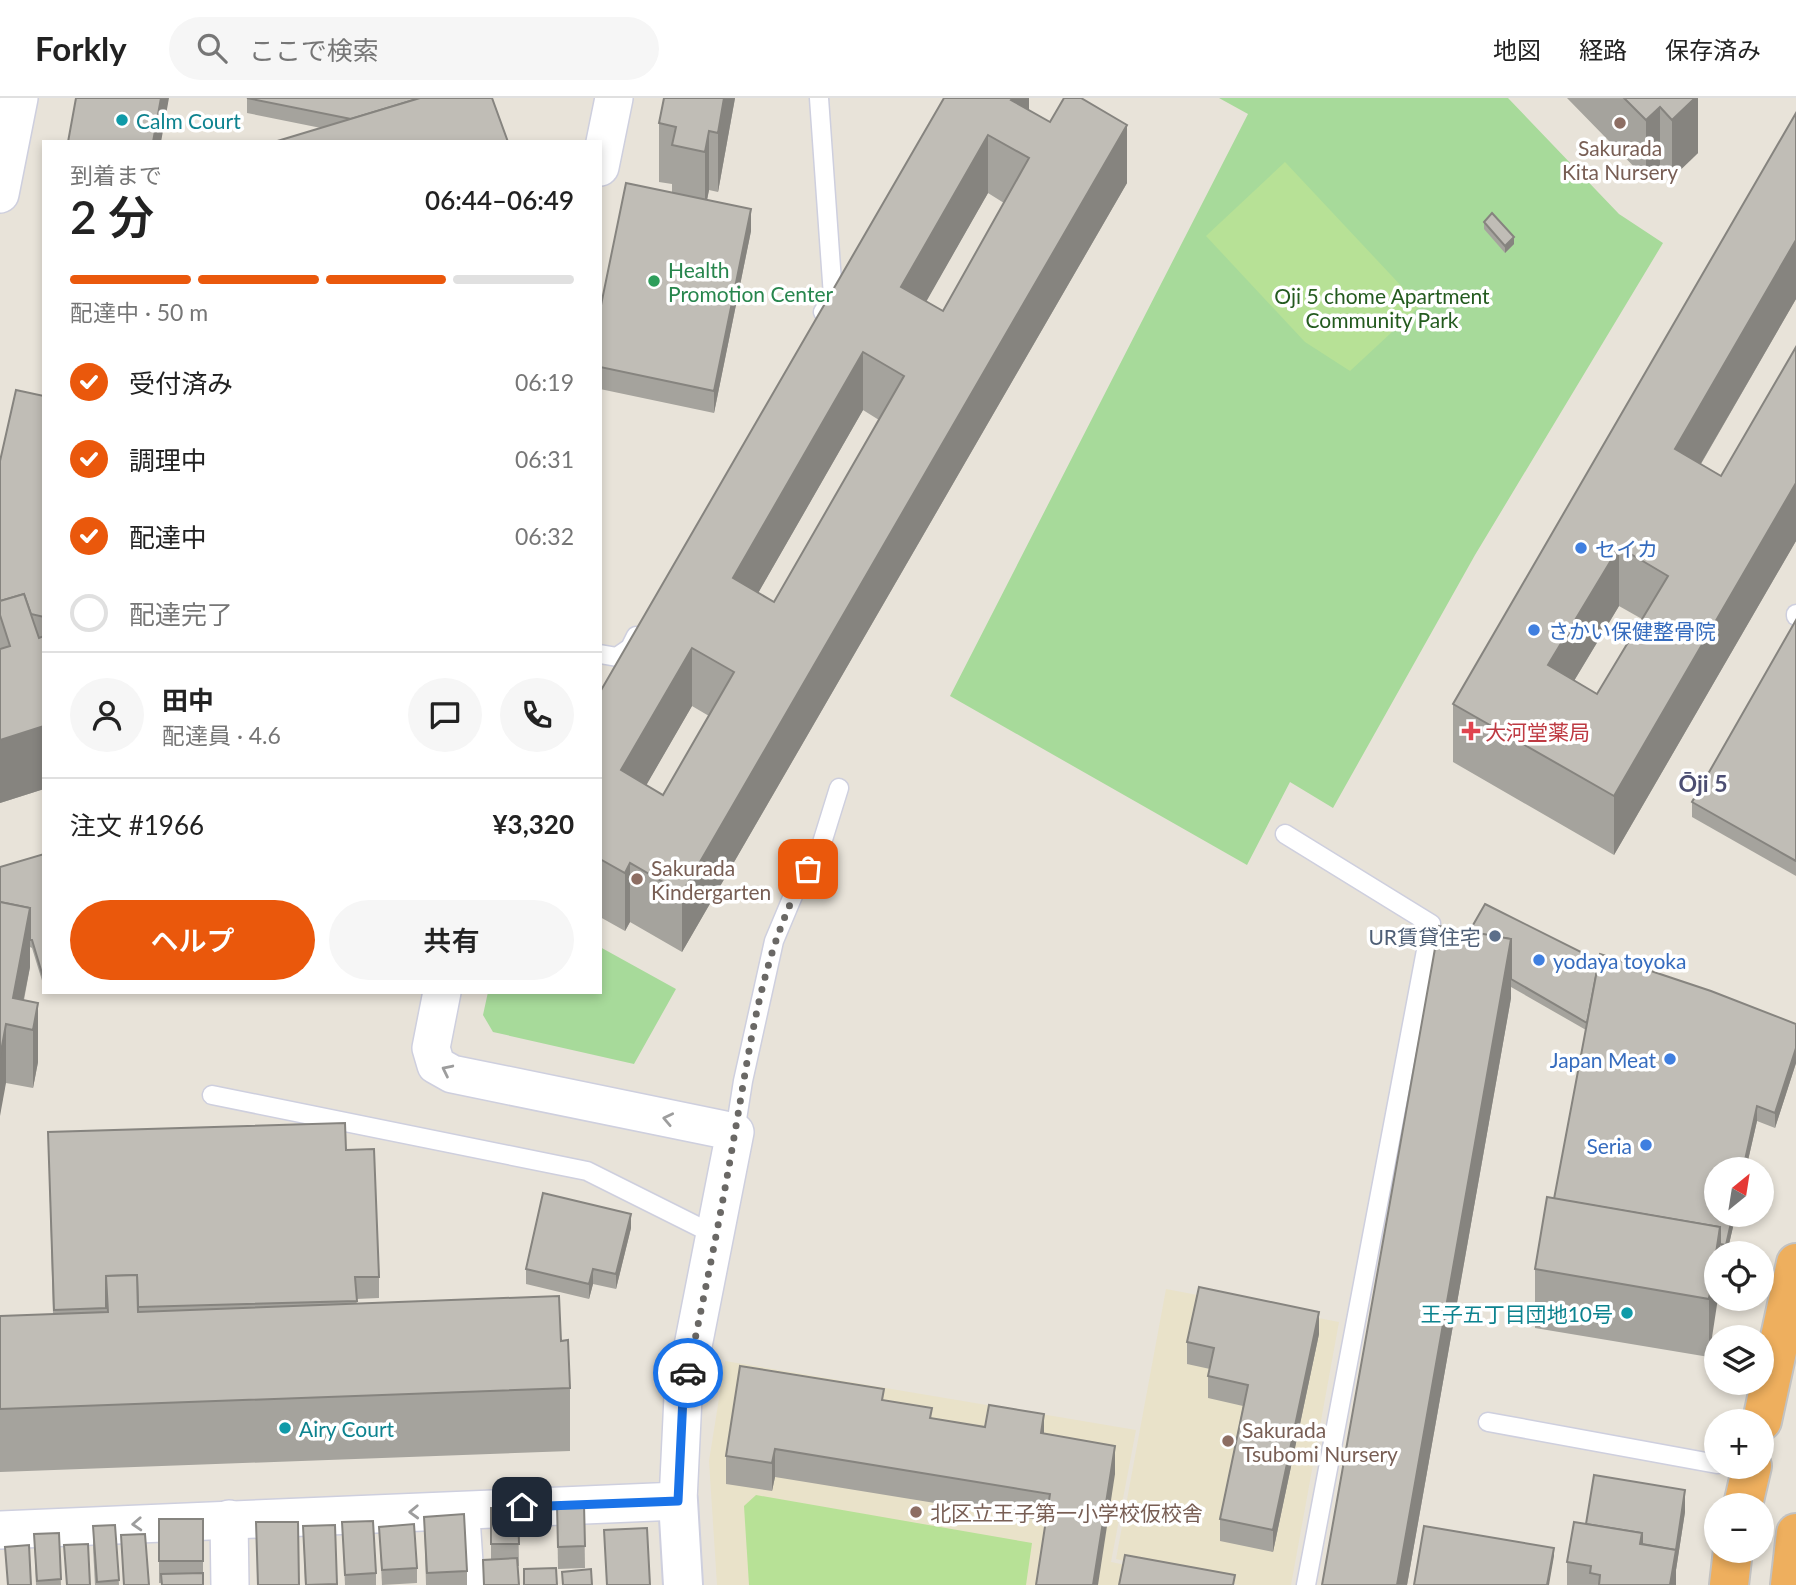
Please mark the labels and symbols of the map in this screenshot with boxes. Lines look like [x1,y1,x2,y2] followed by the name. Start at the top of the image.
[136,108,241,133] place label: Calm Court
[114,112,130,128] marker: Calm Court
[1612,115,1628,131] marker: Sakurada Kita Nursery
[1562,135,1678,184] place label: Sakurada Kita Nursery
[668,257,833,306] place label: Health Promotion Center
[646,273,662,289] marker: Health Promotion Center
[1274,283,1490,332] park label: Oji 5 chome Apartment Community Park
[1595,536,1658,561] place label: セイカ
[1573,540,1589,556] marker: セイカ
[1548,618,1716,643] place label: さかい保健整骨院
[1526,622,1542,638] marker: さかい保健整骨院
[1485,719,1590,744] place label: 大河堂薬局
[1463,723,1479,739] marker: 大河堂薬局
[1678,769,1728,797] district label: Ōji 5
[778,839,838,899] pin
[651,855,771,904] place label: Sakurada Kindergarten
[629,871,645,887] marker: Sakurada Kindergarten
[1368,924,1481,949] place label: UR賃貸住宅
[1487,928,1503,944] marker: UR賃貸住宅
[1553,948,1686,973] place label: yodaya toyoka
[1531,952,1547,968] marker: yodaya toyoka
[1550,1047,1656,1072] place label: Japan Meat
[1662,1051,1678,1067] marker: Japan Meat
[442,1064,454,1078] one-way arrow
[662,1112,674,1127] one-way arrow
[1586,1133,1632,1158] place label: Seria
[1638,1137,1654,1153] marker: Seria
[1704,1157,1774,1227] north arrow
[1421,1301,1613,1326] place label: 王子五丁目団地10号
[1619,1305,1635,1321] marker: 王子五丁目団地10号
[653,1338,723,1408] courier
[299,1416,395,1441] place label: Airy Court
[1242,1417,1398,1466] place label: Sakurada Tsubomi Nursery
[277,1420,293,1436] marker: Airy Court
[1220,1433,1236,1449] marker: Sakurada Tsubomi Nursery
[492,1477,552,1537] pin
[930,1500,1203,1525] place label: 北区立王子第一小学校仮校舎
[408,1504,419,1519] one-way arrow
[908,1504,924,1520] marker: 北区立王子第一小学校仮校舎
[132,1516,143,1531] one-way arrow

